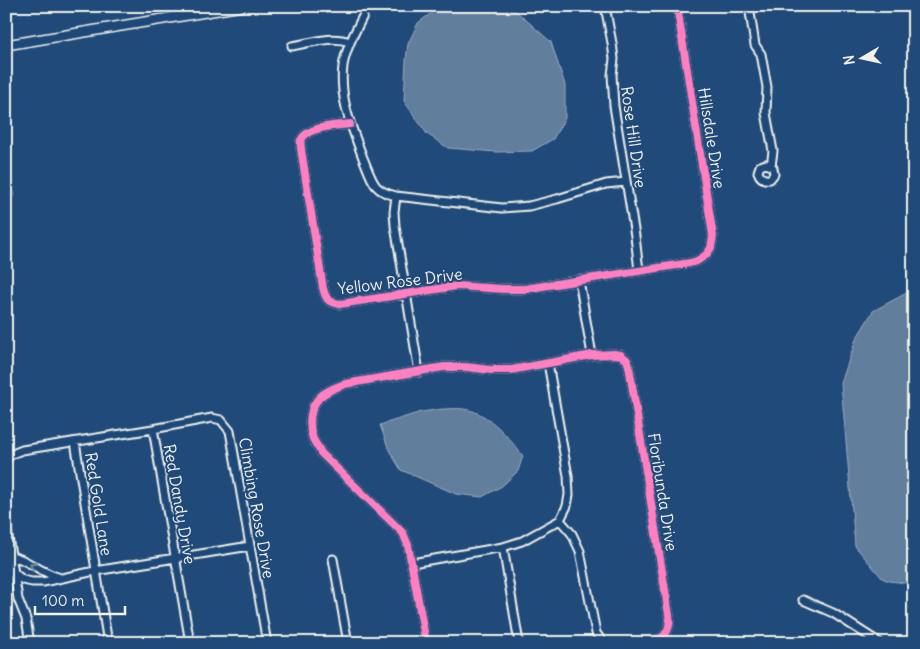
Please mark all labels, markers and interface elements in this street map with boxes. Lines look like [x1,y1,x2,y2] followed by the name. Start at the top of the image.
[838,32,888,82] north arrow
[840,54,859,66] text: N
[617,85,651,189] street label: Rose Hill Drive
[694,86,730,190] street label: Hillsdale Drive
[337,263,463,299] street label: Yellow Rose Drive
[644,431,682,553] street label: Floribunda Drive
[235,436,279,580] street label: Climbing Rose Drive
[160,442,200,566] street label: Red Dandy Drive
[81,451,117,557] street label: Red Gold Lane
[30,563,39,573] one-way arrow
[35,584,125,616] scale bar
[42,591,84,610] text: 100 m

